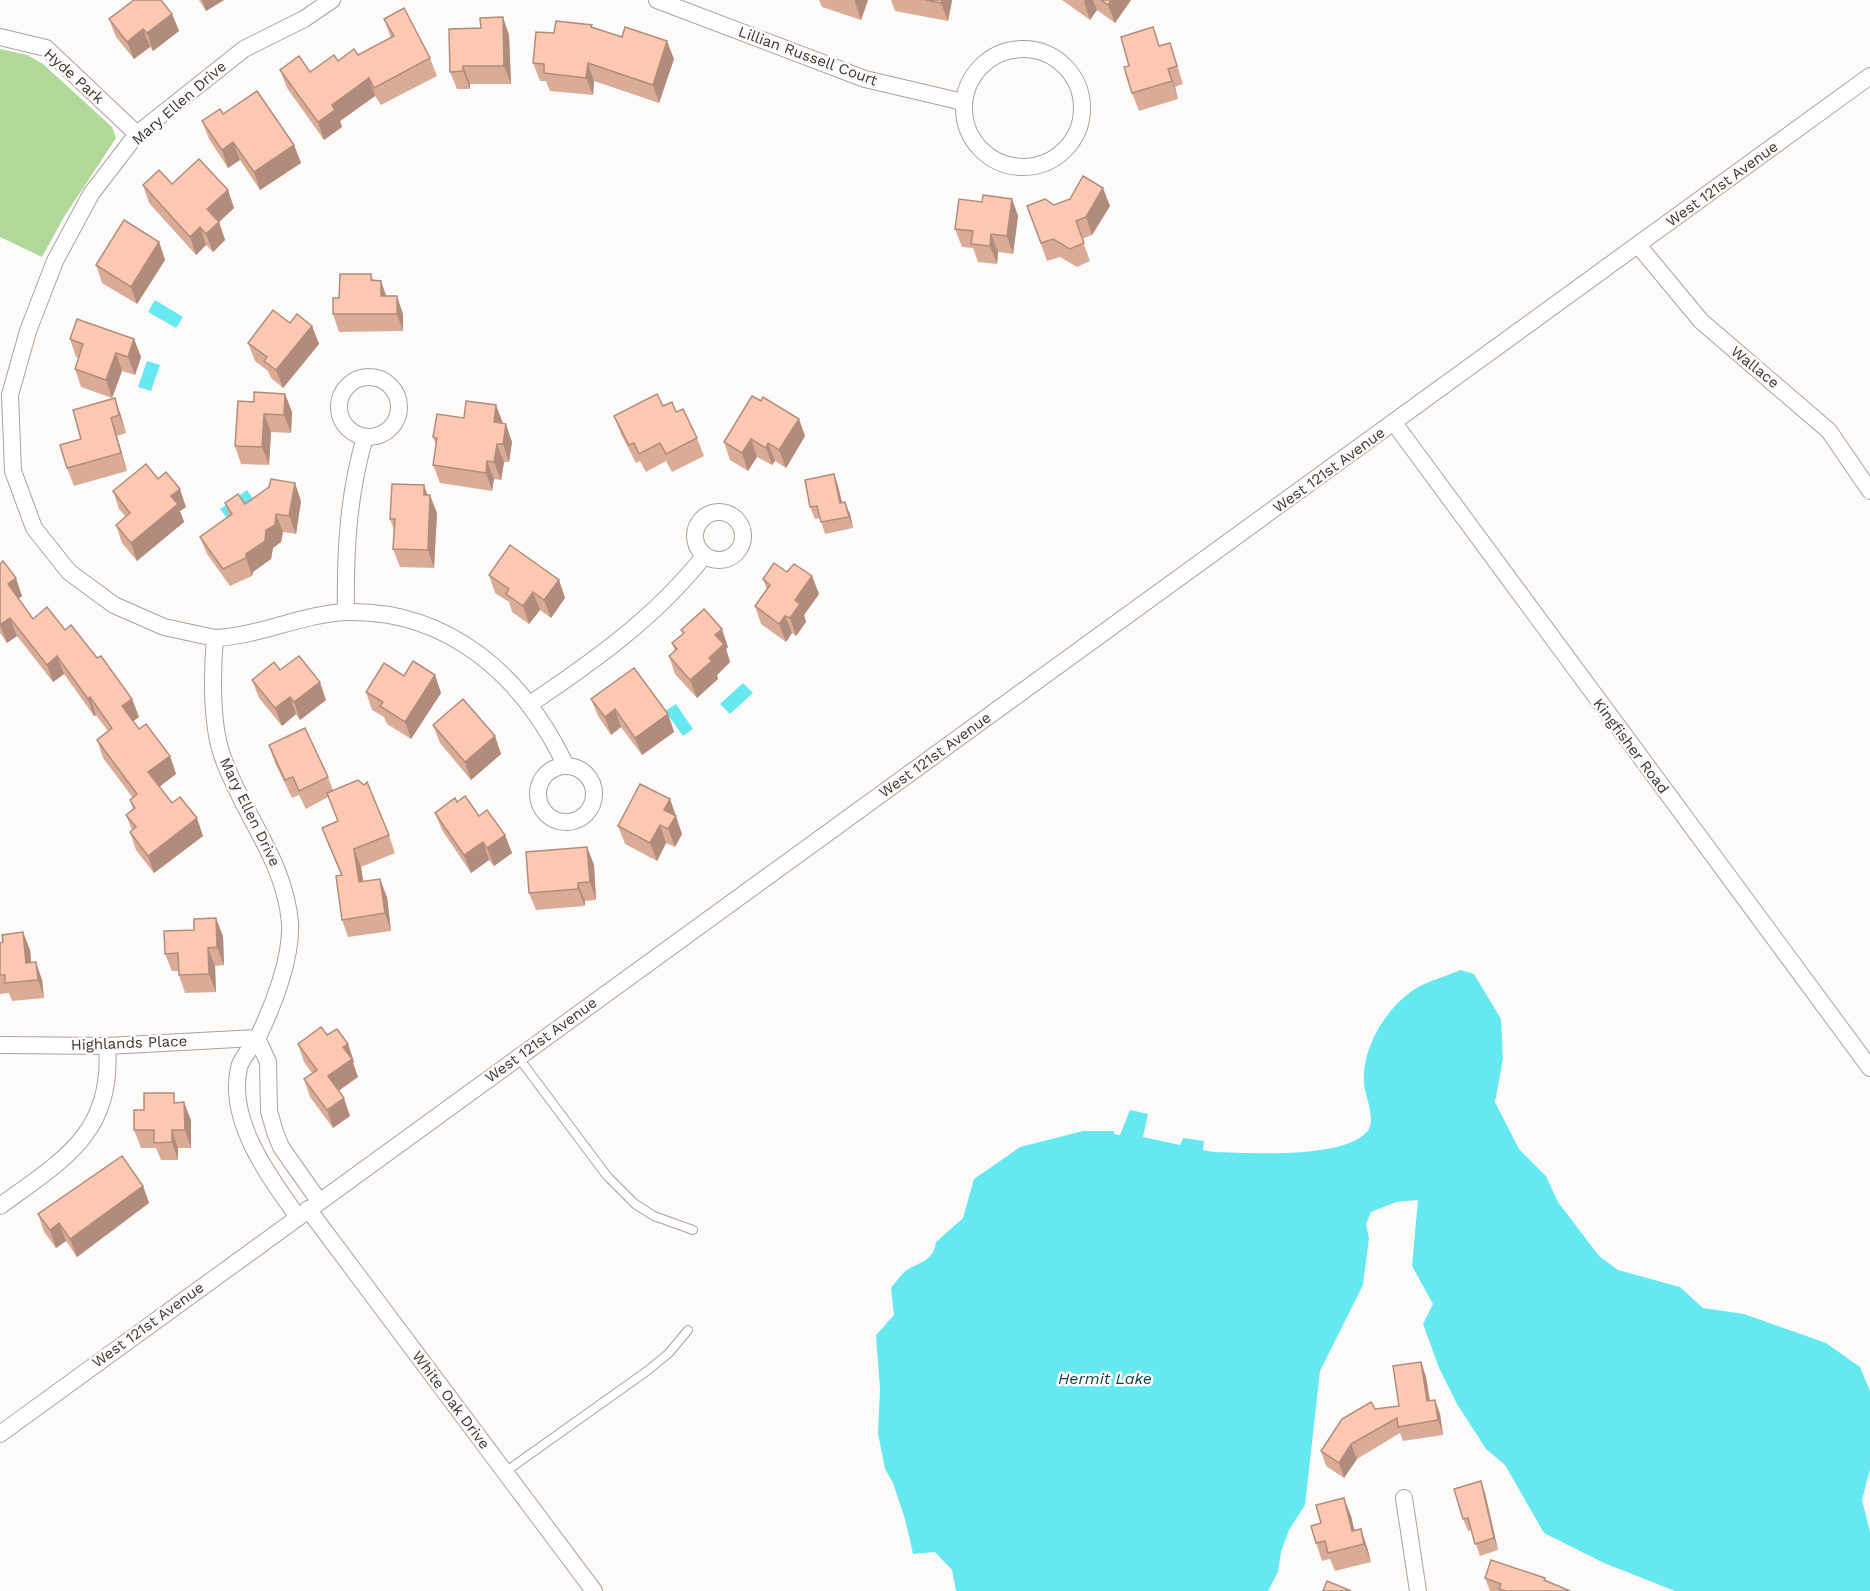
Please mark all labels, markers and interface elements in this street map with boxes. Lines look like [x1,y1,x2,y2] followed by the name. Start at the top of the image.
[736,22,881,90] street label: Lillian Russell Court
[40,44,108,108] street label: Hyde Park
[128,57,230,149] street label: Mary Ellen Drive
[1663,137,1781,231] street label: West 121st Avenue
[1727,342,1783,392] street label: Wallace
[1270,423,1388,517] street label: West 121st Avenue
[1589,695,1673,797] street label: Kingfisher Road
[876,708,994,802] street label: West 121st Avenue
[216,755,284,869] street label: Mary Ellen Drive
[482,993,600,1087] street label: West 121st Avenue
[71,1032,187,1054] street label: Highlands Place
[89,1278,207,1372] street label: West 121st Avenue
[408,1347,494,1453] street label: White Oak Drive
[1058,1369,1152,1388] water label: Hermit Lake

